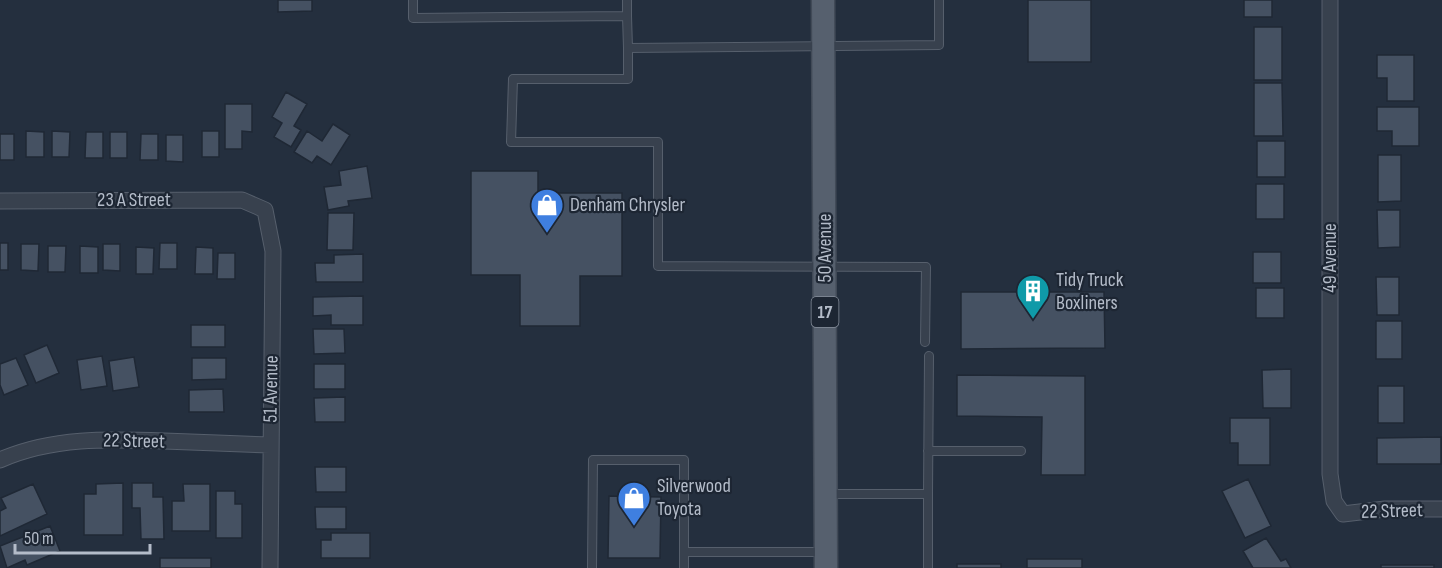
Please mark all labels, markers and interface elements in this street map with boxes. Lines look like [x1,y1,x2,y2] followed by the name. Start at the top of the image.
[529,187,565,234] shop icon: Denham Chrysler
[97,188,171,212] street label: 23 A Street
[570,193,686,217] place label: Denham Chrysler
[813,213,837,283] street label: 50 Avenue
[1318,223,1342,293] street label: 49 Avenue
[1056,268,1124,315] place label: Tidy Truck Boxliners
[1015,273,1051,320] building icon: Tidy Truck Boxliners
[812,297,838,327] road number: 17
[258,355,284,423] street label: 51 Avenue
[103,428,165,454] street label: 22 Street
[657,474,731,521] place label: Silverwood Toyota
[616,480,652,527] shop icon: Silverwood Toyota
[1361,498,1423,524] street label: 22 Street
[15,517,150,555] scale bar
[24,528,54,549] text: 50 m

